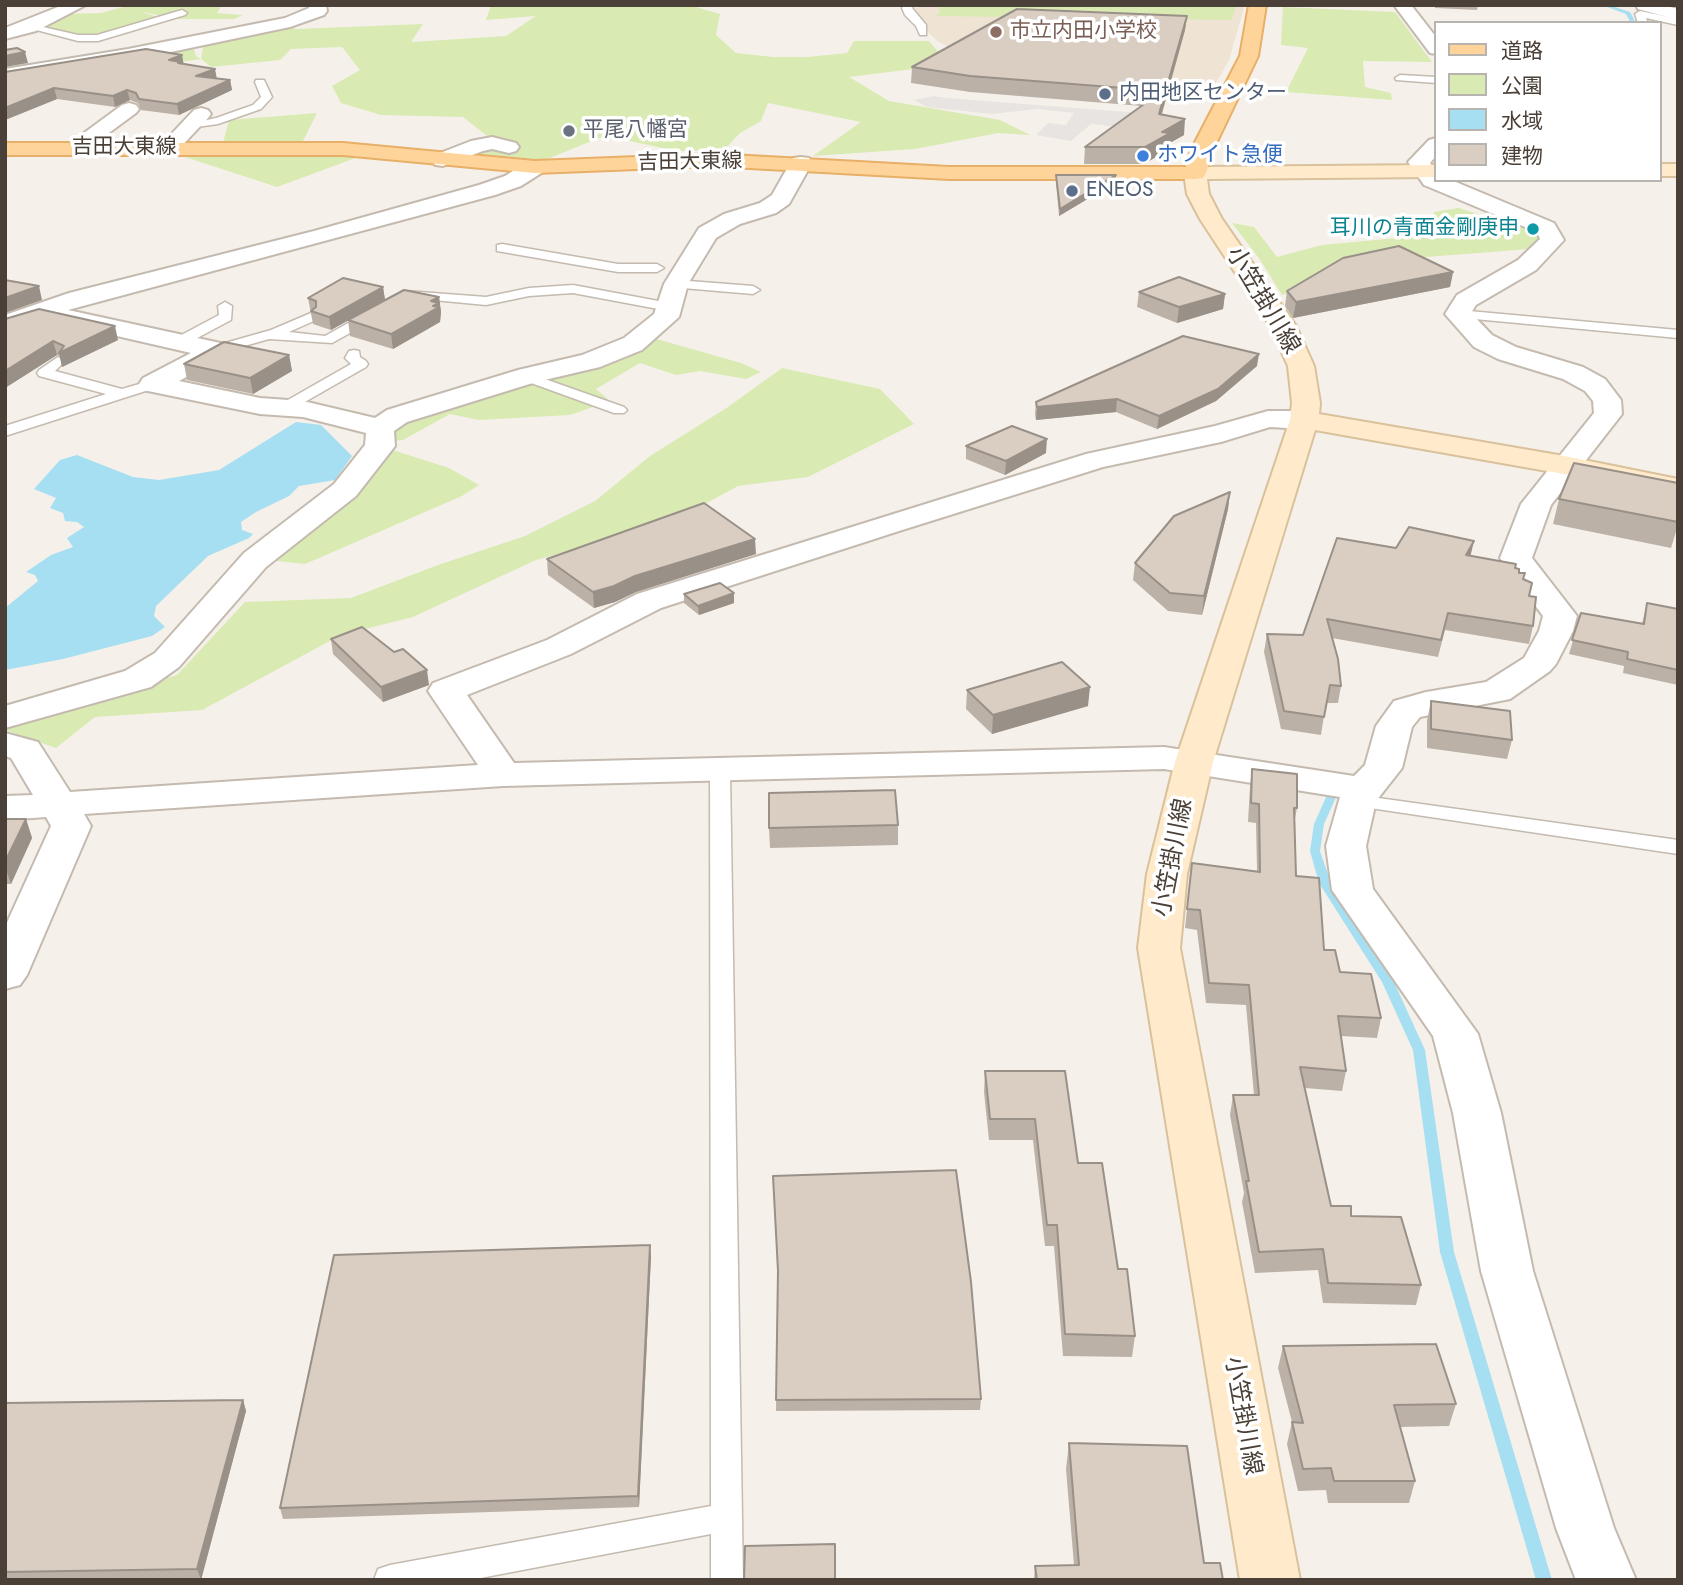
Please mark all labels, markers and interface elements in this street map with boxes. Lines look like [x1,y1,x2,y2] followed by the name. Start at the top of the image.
[1010,19,1157,45] place label: 市立内田小学校
[1434,21,1662,182] legend
[988,24,1004,40] marker: 市立内田小学校
[1501,36,1543,66] text: 道路
[1501,71,1543,101] text: 公園
[1119,81,1287,107] place label: 内田地区センター
[1097,86,1113,102] marker: 内田地区センター
[1501,106,1543,136] text: 水域
[583,118,688,144] place label: 平尾八幡宮
[561,123,577,139] marker: 平尾八幡宮
[72,135,176,161] street label: 吉田大東線
[1501,141,1543,171] text: 建物
[1157,143,1283,169] place label: ホワイト急便
[1135,148,1151,164] marker: ホワイト急便
[637,149,743,177] street label: 吉田大東線
[1086,178,1153,204] place label: ENEOS
[1064,183,1080,199] marker: ENEOS
[1330,216,1519,242] place label: 耳川の青面金剛庚申
[1525,221,1541,237] marker: 耳川の青面金剛庚申
[1219,242,1305,360] street label: 小笠掛川線
[1148,796,1200,920] street label: 小笠掛川線
[1217,1354,1267,1478] street label: 小笠掛川線

